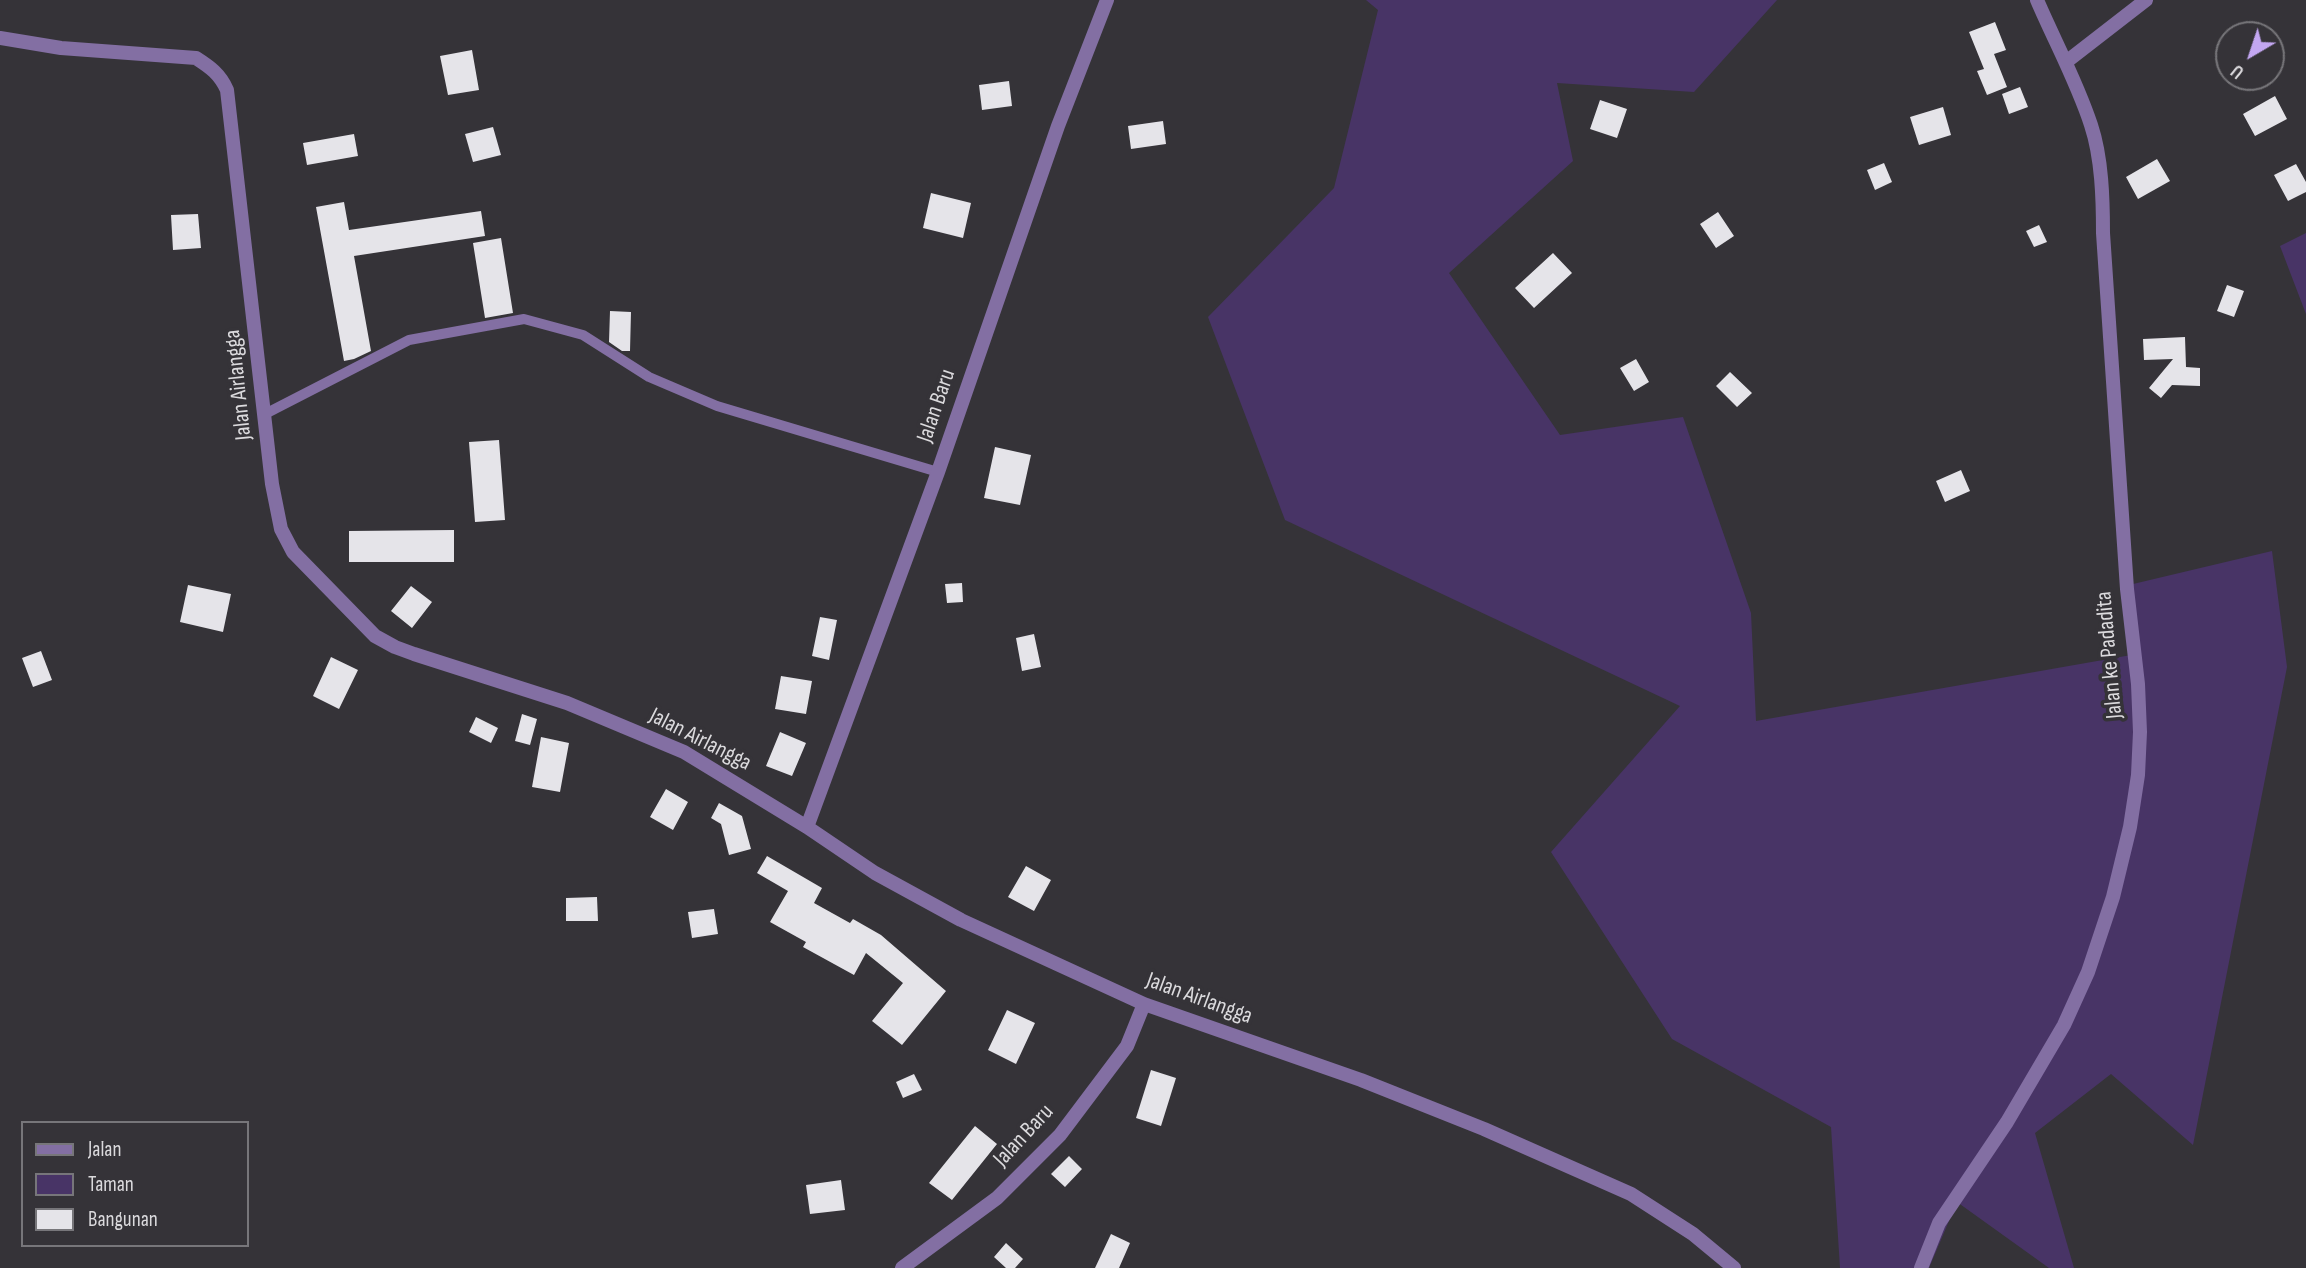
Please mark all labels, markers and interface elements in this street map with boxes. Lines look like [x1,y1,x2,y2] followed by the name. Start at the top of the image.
[2215,21,2285,91] north arrow
[2227,59,2249,83] text: U
[219,328,259,442] street label: Jalan Airlangga
[912,366,962,446] street label: Jalan Baru
[2091,590,2129,720] street label: Jalan ke Padadita
[644,703,756,777] street label: Jalan Airlangga
[1142,967,1256,1031] street label: Jalan Airlangga
[988,1099,1060,1173] street label: Jalan Baru
[21,1121,248,1247] legend
[88,1137,121,1162] text: Jalan
[88,1172,134,1197] text: Taman
[88,1207,158,1232] text: Bangunan

